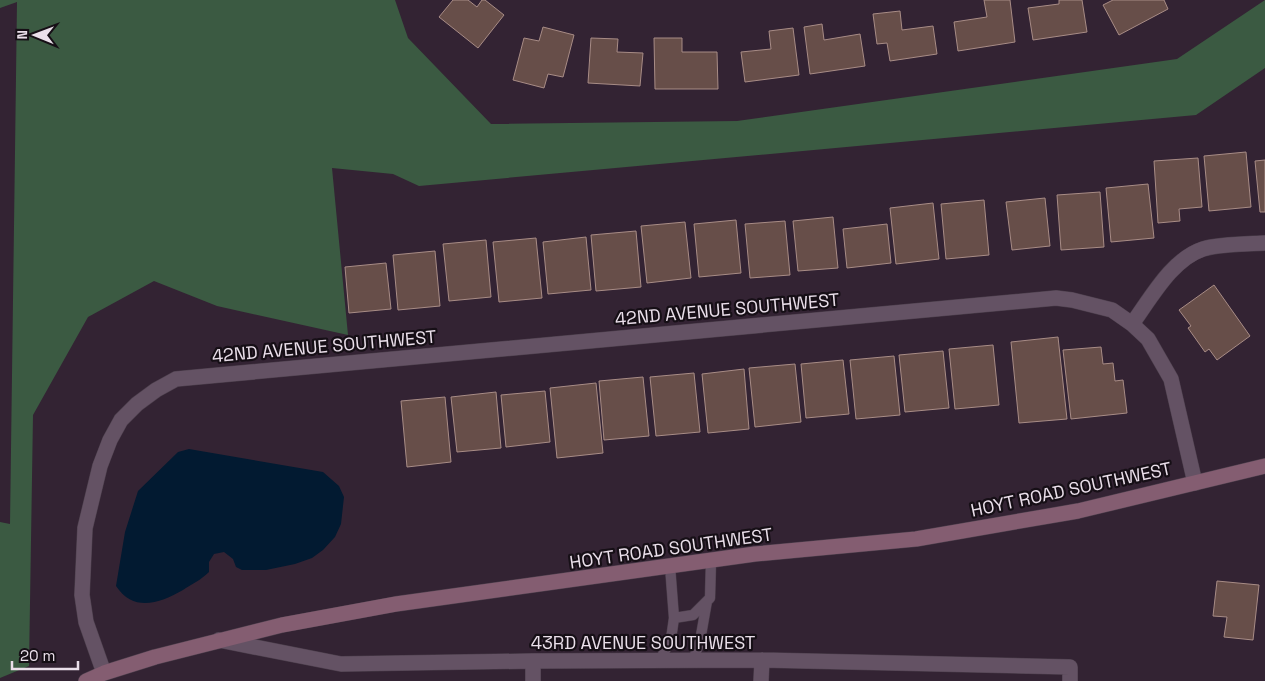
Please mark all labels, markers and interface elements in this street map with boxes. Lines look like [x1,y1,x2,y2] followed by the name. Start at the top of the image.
[10,10,60,60] north arrow
[13,30,31,40] text: N
[614,288,841,330] street label: 42ND AVENUE SOUTHWEST
[211,325,438,367] street label: 42ND AVENUE SOUTHWEST
[969,456,1174,522] street label: HOYT ROAD SOUTHWEST
[568,522,774,574] street label: HOYT ROAD SOUTHWEST
[531,631,756,654] street label: 43RD AVENUE SOUTHWEST
[12,638,79,670] scale bar
[20,646,55,665] text: 20 m

